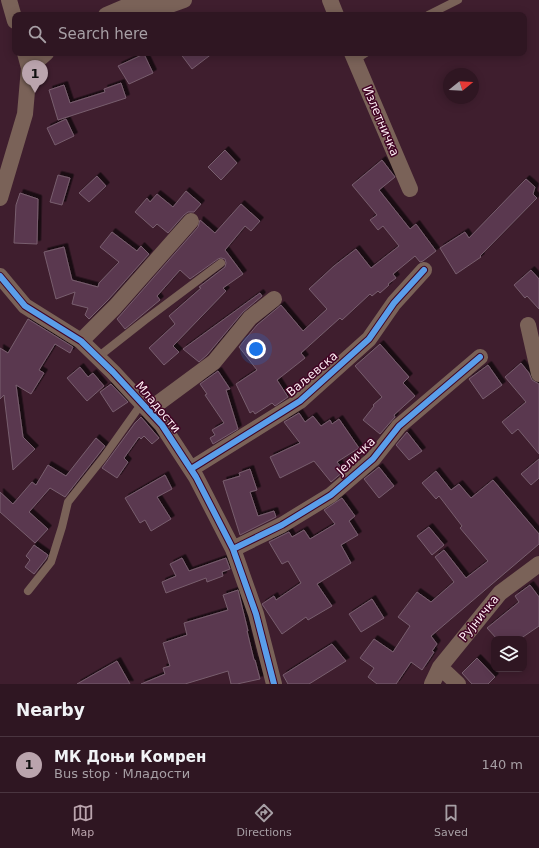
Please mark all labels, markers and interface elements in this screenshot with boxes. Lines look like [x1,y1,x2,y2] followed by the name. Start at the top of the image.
[12,12,527,56] search box
[26,23,48,45] icon: search
[58,25,148,43] text: Search here
[22,60,48,93] pin: 1
[443,68,479,104] north arrow
[360,84,402,158] street label: Излетничка
[246,339,266,359] your location
[284,349,340,399] street label: Ваљевска
[133,379,183,435] street label: Младости
[333,434,378,478] street label: Јеличка
[456,592,502,644] street label: Рујничка
[491,636,527,672] map controls
[491,636,527,672] button: layers
[16,700,85,720] text: Nearby
[54,748,206,766] text: МК Доњи Комрен
[24,757,34,772] text: 1
[481,757,523,772] text: 140 m
[54,766,190,781] text: Bus stop · Младости
[71,802,94,839] tab: Map
[236,802,292,839] tab: Directions
[434,802,468,839] tab: Saved

